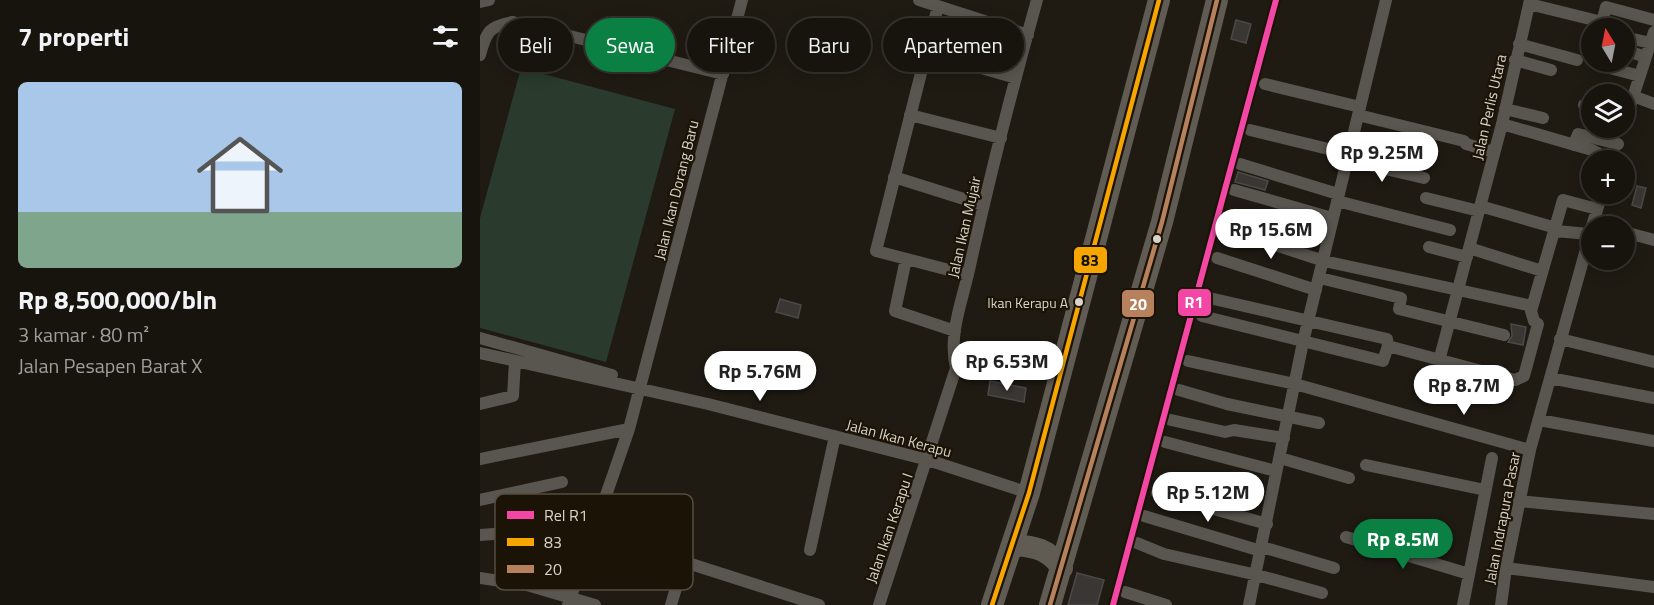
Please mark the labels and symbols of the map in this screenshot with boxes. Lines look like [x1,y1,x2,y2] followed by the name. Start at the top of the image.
[1581,18,1635,72] north arrow
[1466,51,1512,162] street label: Jalan Perlis Utara
[648,118,704,262] street label: Jalan Ikan Dorang Baru
[1320,132,1444,183] pin: Rp 9.25M
[941,174,987,280] street label: Jalan Ikan Mujair
[1209,209,1333,260] pin: Rp 15.6M
[1151,233,1163,245] unlabelled marker
[1073,246,1108,274] line badge: 83
[1081,248,1099,272] text: 83
[1177,288,1212,317] line badge: R1
[1121,289,1155,318] line badge: 20
[1185,290,1203,314] text: R1
[987,292,1069,313] place label: Ikan Kerapu A
[1129,292,1147,316] text: 20
[1073,296,1085,308] marker: Ikan Kerapu A
[945,341,1069,392] pin: Rp 6.53M
[698,351,822,402] pin: Rp 5.76M
[1409,365,1519,416] pin: Rp 8.7M
[844,413,954,463] street label: Jalan Ikan Kerapu
[1478,450,1526,586] street label: Jalan Indrapura Pasar
[859,470,919,586] street label: Jalan Ikan Kerapu I
[1146,472,1270,523] pin: Rp 5.12M
[495,494,693,590] legend
[544,503,588,527] text: Rel R1
[1348,519,1458,570] pin: Rp 8.5M
[544,530,562,554] text: 83
[544,557,562,581] text: 20

